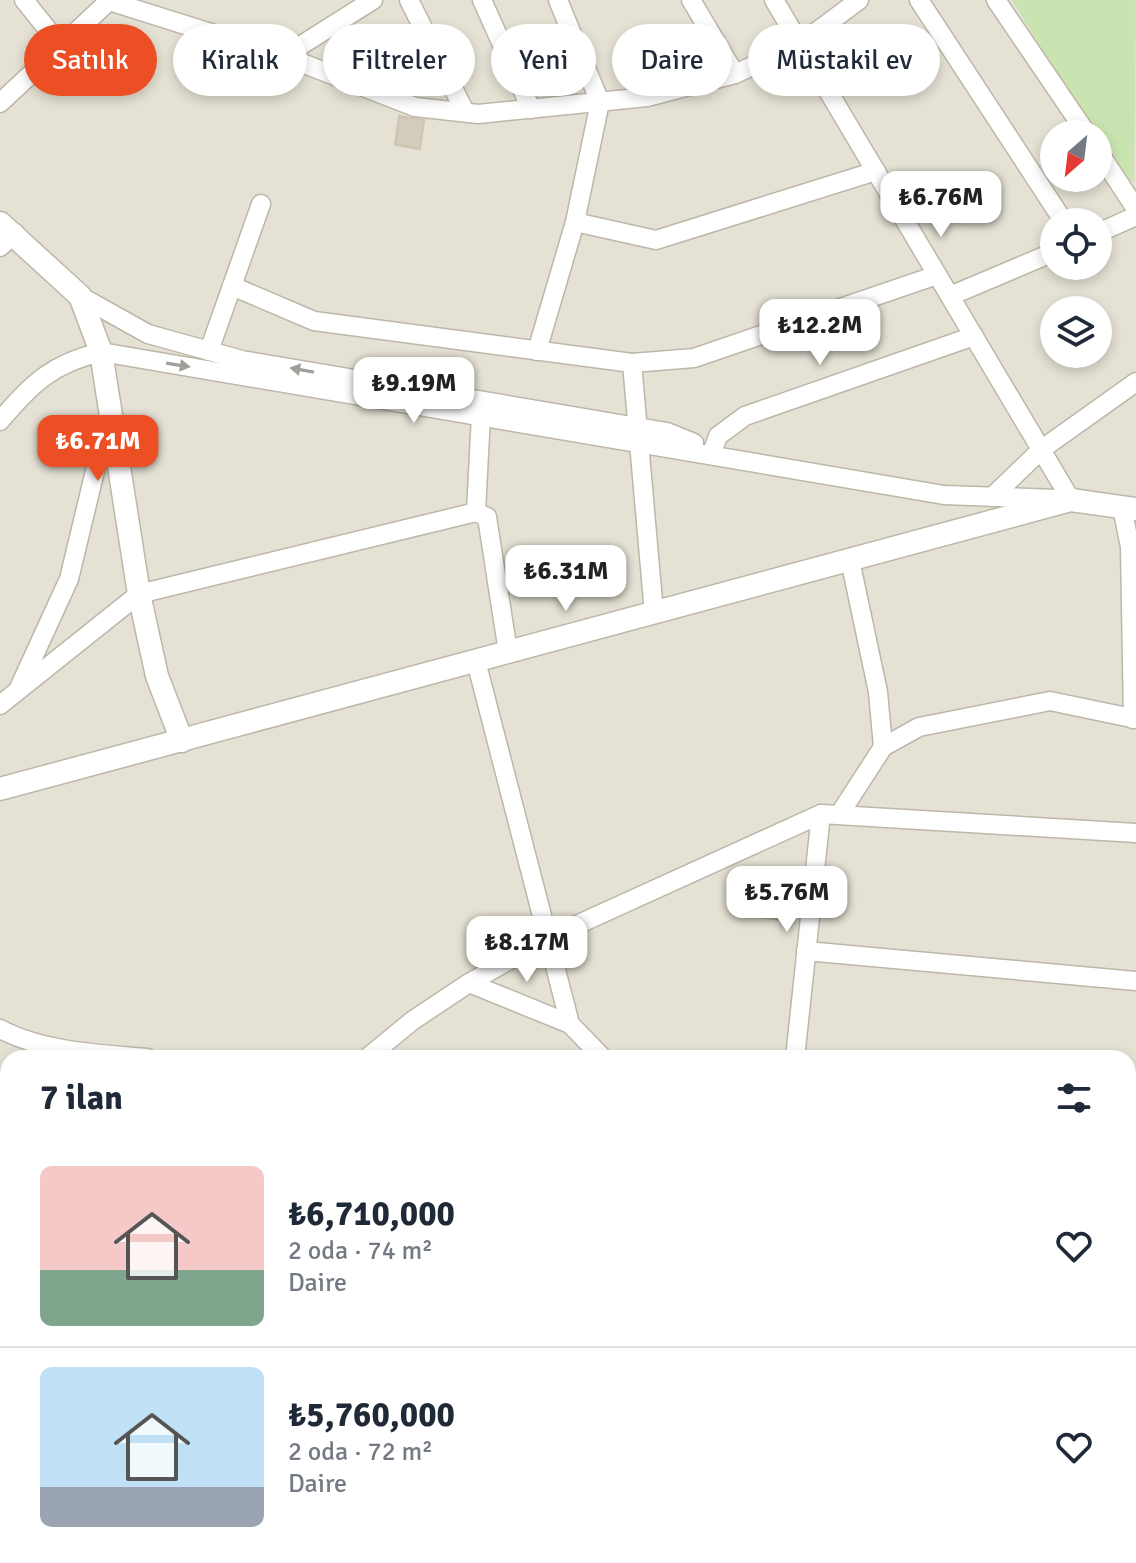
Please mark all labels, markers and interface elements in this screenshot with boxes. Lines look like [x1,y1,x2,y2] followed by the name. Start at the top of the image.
[24,24,157,96] chip: Satılık
[173,24,307,96] chip: Kiralık
[323,24,475,96] chip: Filtreler
[491,24,596,96] chip: Yeni
[612,24,732,96] chip: Daire
[748,24,940,96] chip: Müstakil ev
[1040,120,1112,192] north arrow
[1040,120,1112,368] map controls
[876,171,1006,239] pin: ₺6.76M
[898,181,984,213] text: ₺6.76M
[1040,208,1112,280] button: locate
[1040,296,1112,368] button: layers
[755,299,885,367] pin: ₺12.2M
[777,309,863,341] text: ₺12.2M
[349,357,479,425] pin: ₺9.19M
[165,359,190,371] one-way arrow
[289,363,314,376] one-way arrow
[371,367,457,399] text: ₺9.19M
[33,415,163,483] pin: ₺6.71M
[55,425,141,457] text: ₺6.71M
[501,545,631,613] pin: ₺6.31M
[523,555,609,587] text: ₺6.31M
[722,866,852,934] pin: ₺5.76M
[744,876,830,908] text: ₺5.76M
[462,916,592,984] pin: ₺8.17M
[484,926,570,958] text: ₺8.17M
[1052,1076,1096,1120] icon: filters
[40,1077,123,1119] text: 7 ilan
[288,1193,455,1235] text: ₺6,710,000
[104,1198,200,1294] icon: home
[1052,1224,1096,1268] icon: heart
[288,1235,433,1267] text: 2 oda · 74 m²
[288,1267,347,1299] text: Daire
[288,1394,455,1436] text: ₺5,760,000
[104,1399,200,1495] icon: home
[1052,1425,1096,1469] icon: heart
[288,1436,433,1468] text: 2 oda · 72 m²
[288,1468,347,1500] text: Daire

